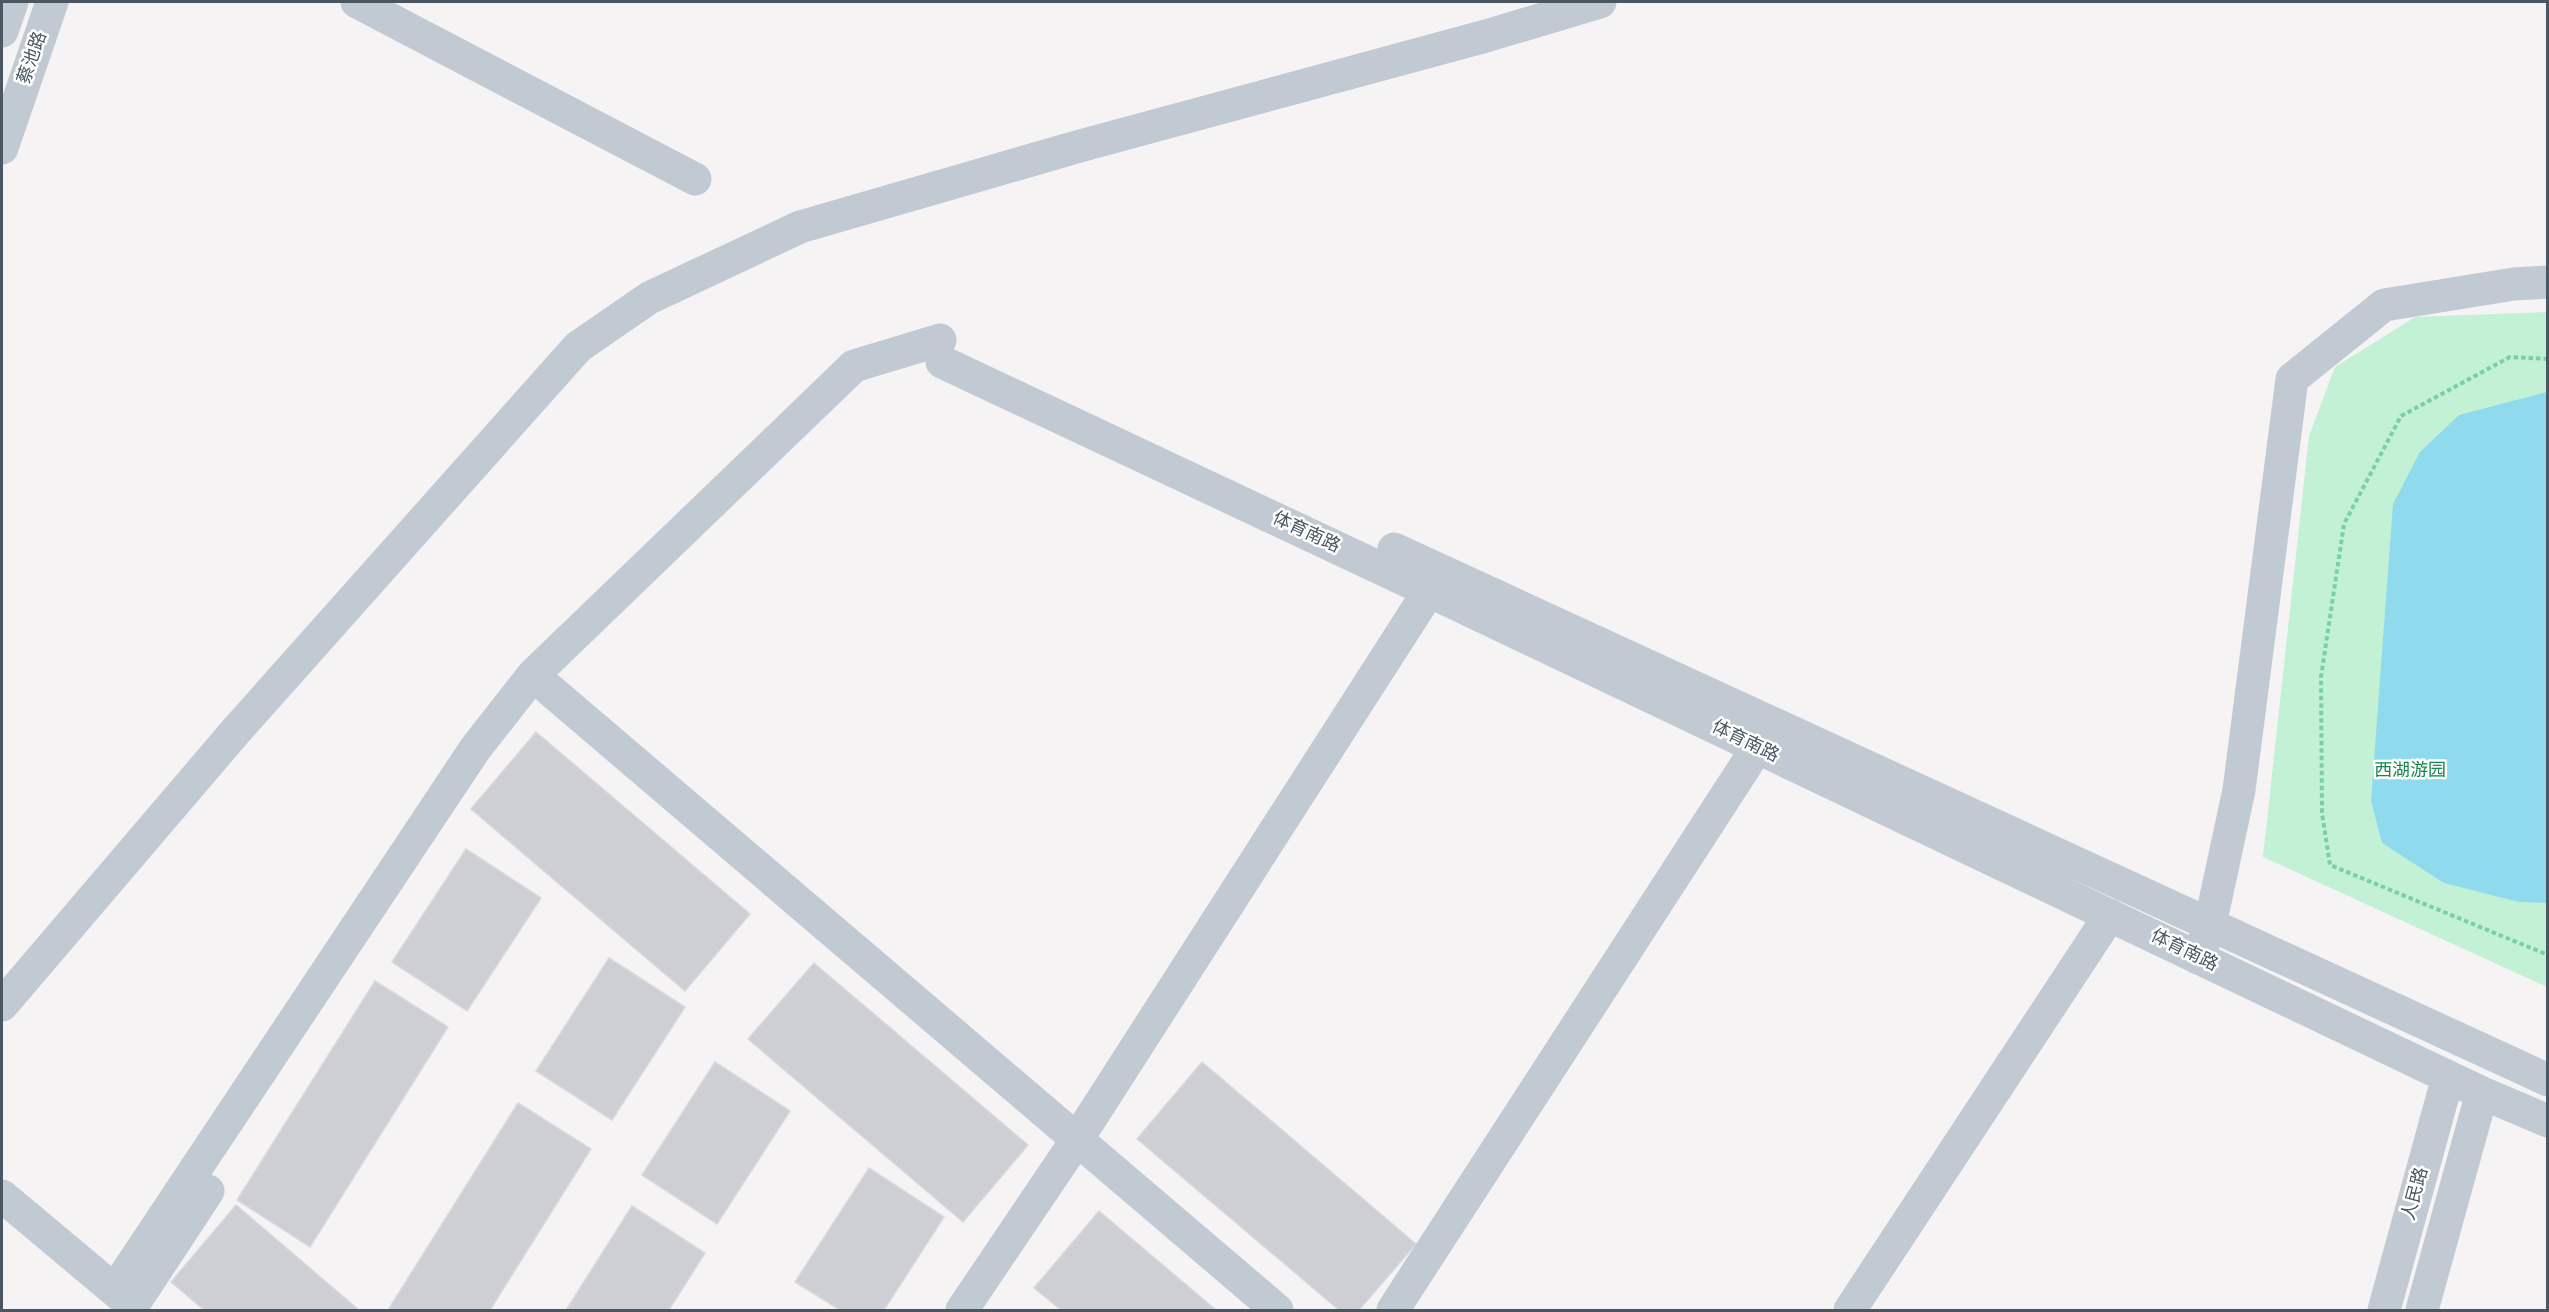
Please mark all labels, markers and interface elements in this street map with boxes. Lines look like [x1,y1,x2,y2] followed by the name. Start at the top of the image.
[13,29,53,87] street label: 蔡池路
[1269,507,1343,559] street label: 体育南路
[1708,716,1782,768] street label: 体育南路
[2374,760,2446,783] park label: 西湖游园
[2147,925,2221,977] street label: 体育南路
[2398,1165,2434,1223] street label: 人民路

